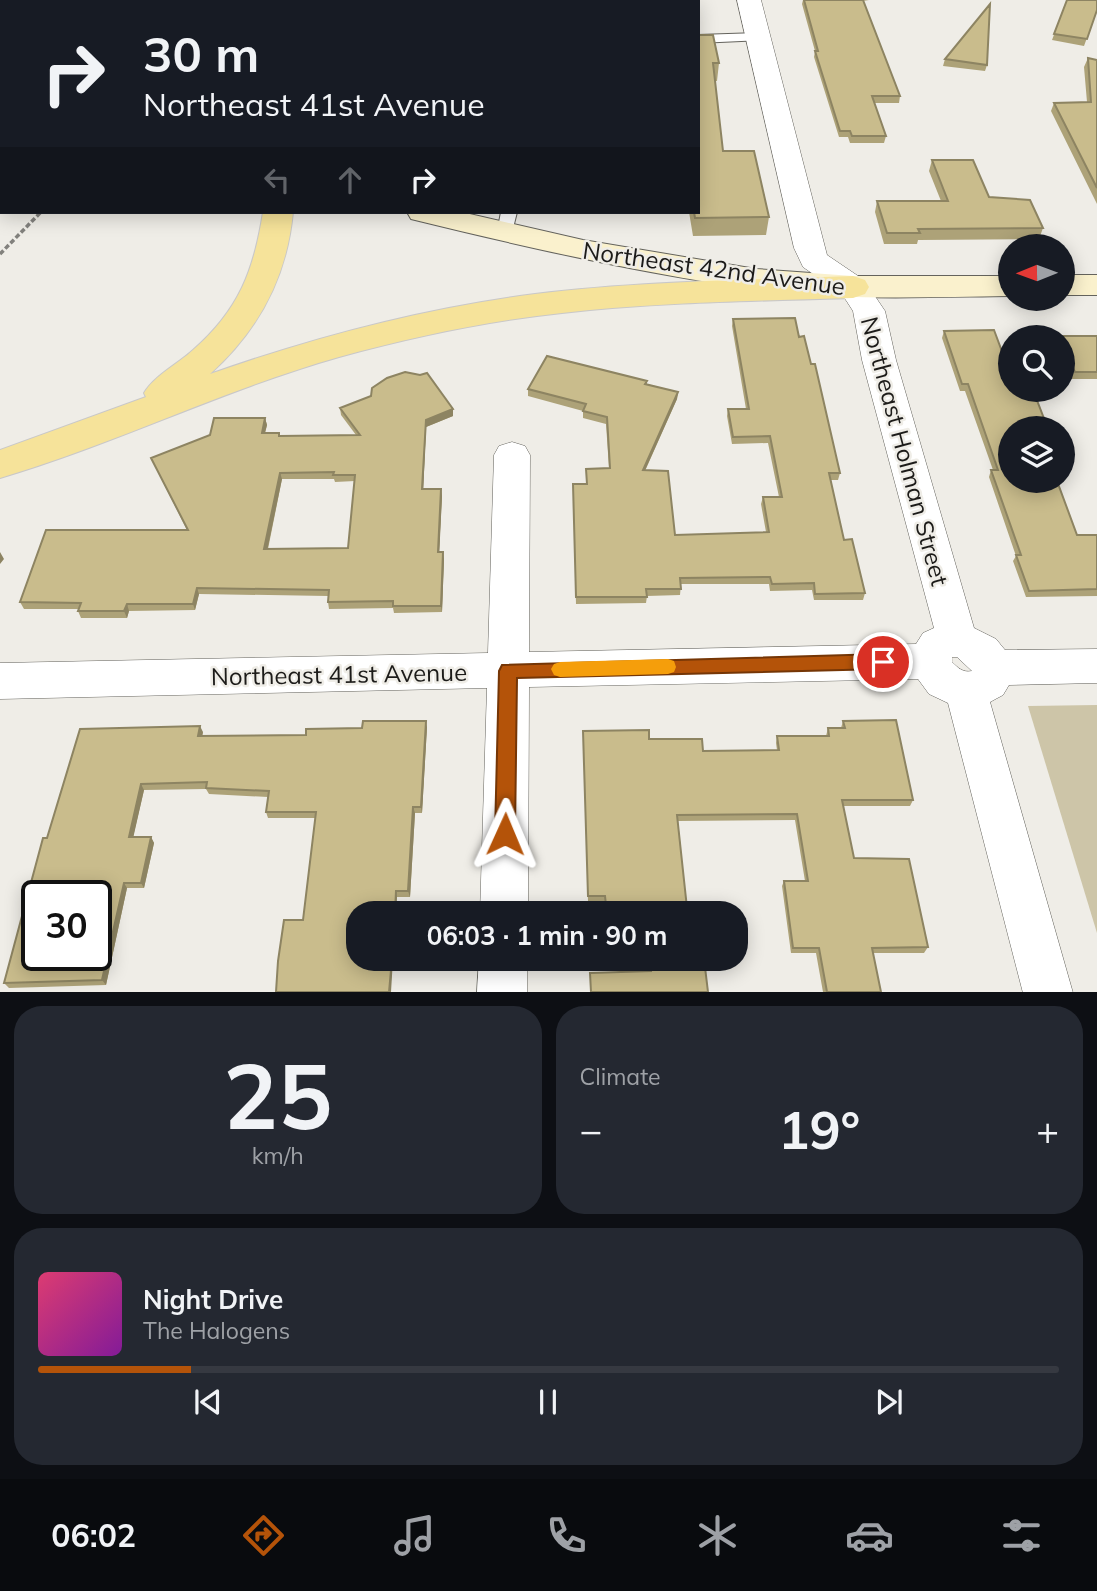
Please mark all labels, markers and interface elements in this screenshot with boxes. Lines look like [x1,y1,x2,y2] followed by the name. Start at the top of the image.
[143,23,259,84] text: 30 m
[28,28,119,119] icon: right
[143,84,485,124] text: Northeast 41st Avenue
[258,161,296,199] icon: left
[331,161,369,199] icon: ahead
[404,161,442,199] icon: right
[998,234,1074,312] north arrow
[998,234,1075,493] map controls
[581,235,847,301] street label: Northeast 42nd Avenue
[855,313,955,589] street label: Northeast Holman Street
[998,325,1075,402] button: search
[998,416,1075,493] button: layers
[853,632,913,692] pin
[864,643,902,681] icon: arrive
[211,657,467,691] street label: Northeast 41st Avenue
[468,797,542,871] position arrow
[21,880,112,971] speed limit sign: 30
[427,919,667,952] text: 06:03 · 1 min · 90 m
[223,1038,332,1152] text: 25
[580,1062,661,1091] text: Climate
[778,1097,860,1162] text: 19°
[580,1106,602,1154] text: −
[1036,1106,1059,1154] text: +
[252,1141,304,1170] text: km/h
[143,1283,283,1316] text: Night Drive
[143,1316,290,1345] text: The Halogens
[189,1383,227,1421] icon: previous
[529,1383,567,1421] icon: pause
[870,1383,908,1421] icon: next
[239,1511,288,1560] icon: directions
[390,1511,439,1560] icon: music
[542,1511,591,1560] icon: phone
[693,1511,742,1560] icon: climate
[845,1511,894,1560] icon: car
[997,1511,1046,1560] icon: filters
[51,1515,136,1555] text: 06:02

